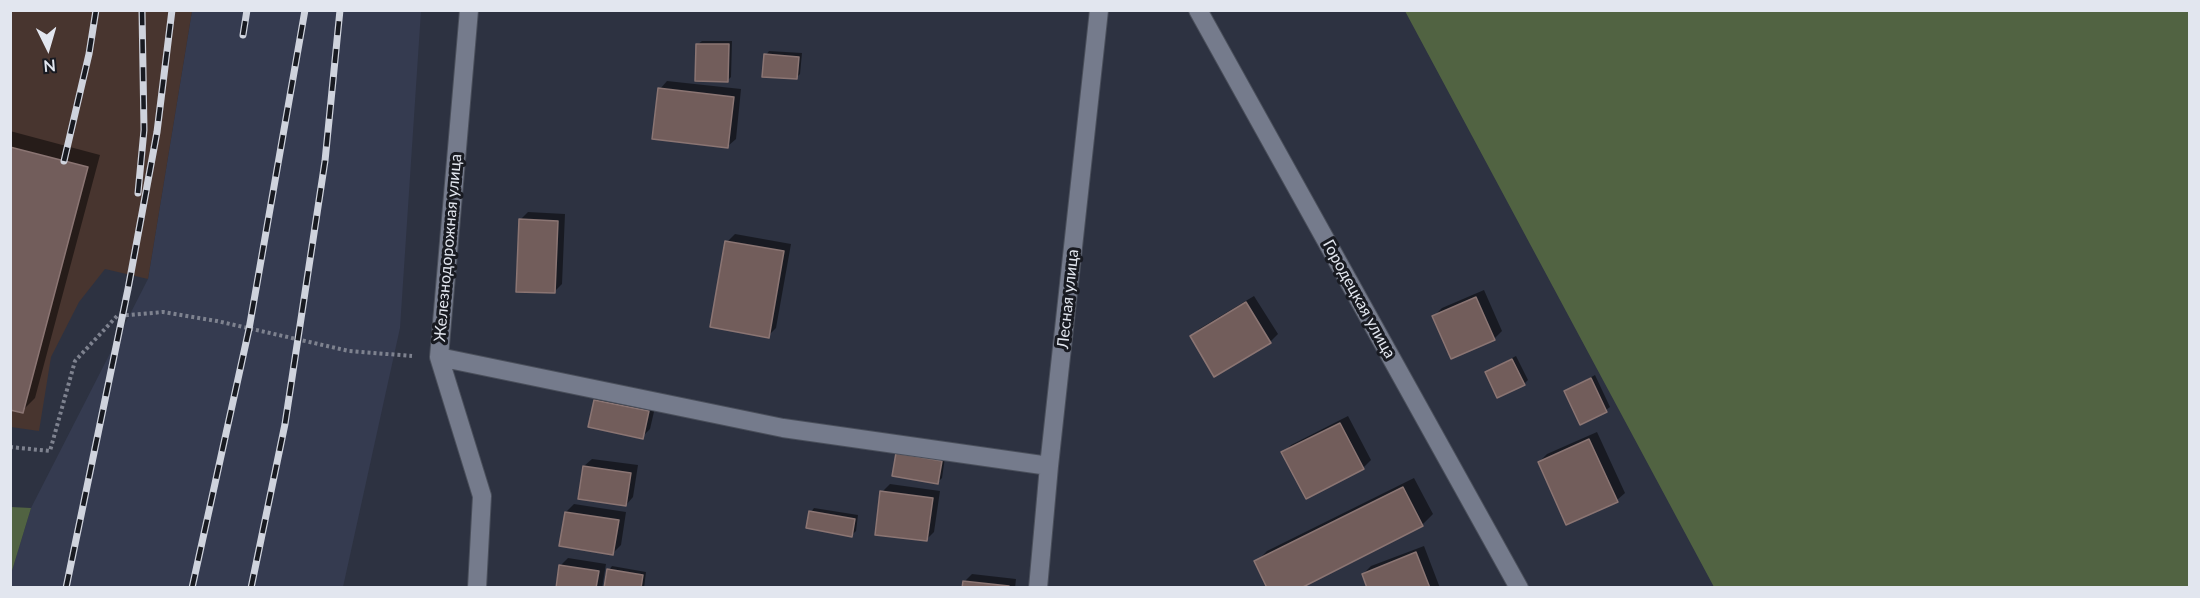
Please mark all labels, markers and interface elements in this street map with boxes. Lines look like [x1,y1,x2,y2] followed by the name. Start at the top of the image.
[18,18,78,78] north arrow
[43,56,57,76] text: N
[430,153,466,343] street label: Железнодорожная улица
[1319,236,1399,362] street label: Городецкая улица
[1053,248,1083,350] street label: Лесная улица

